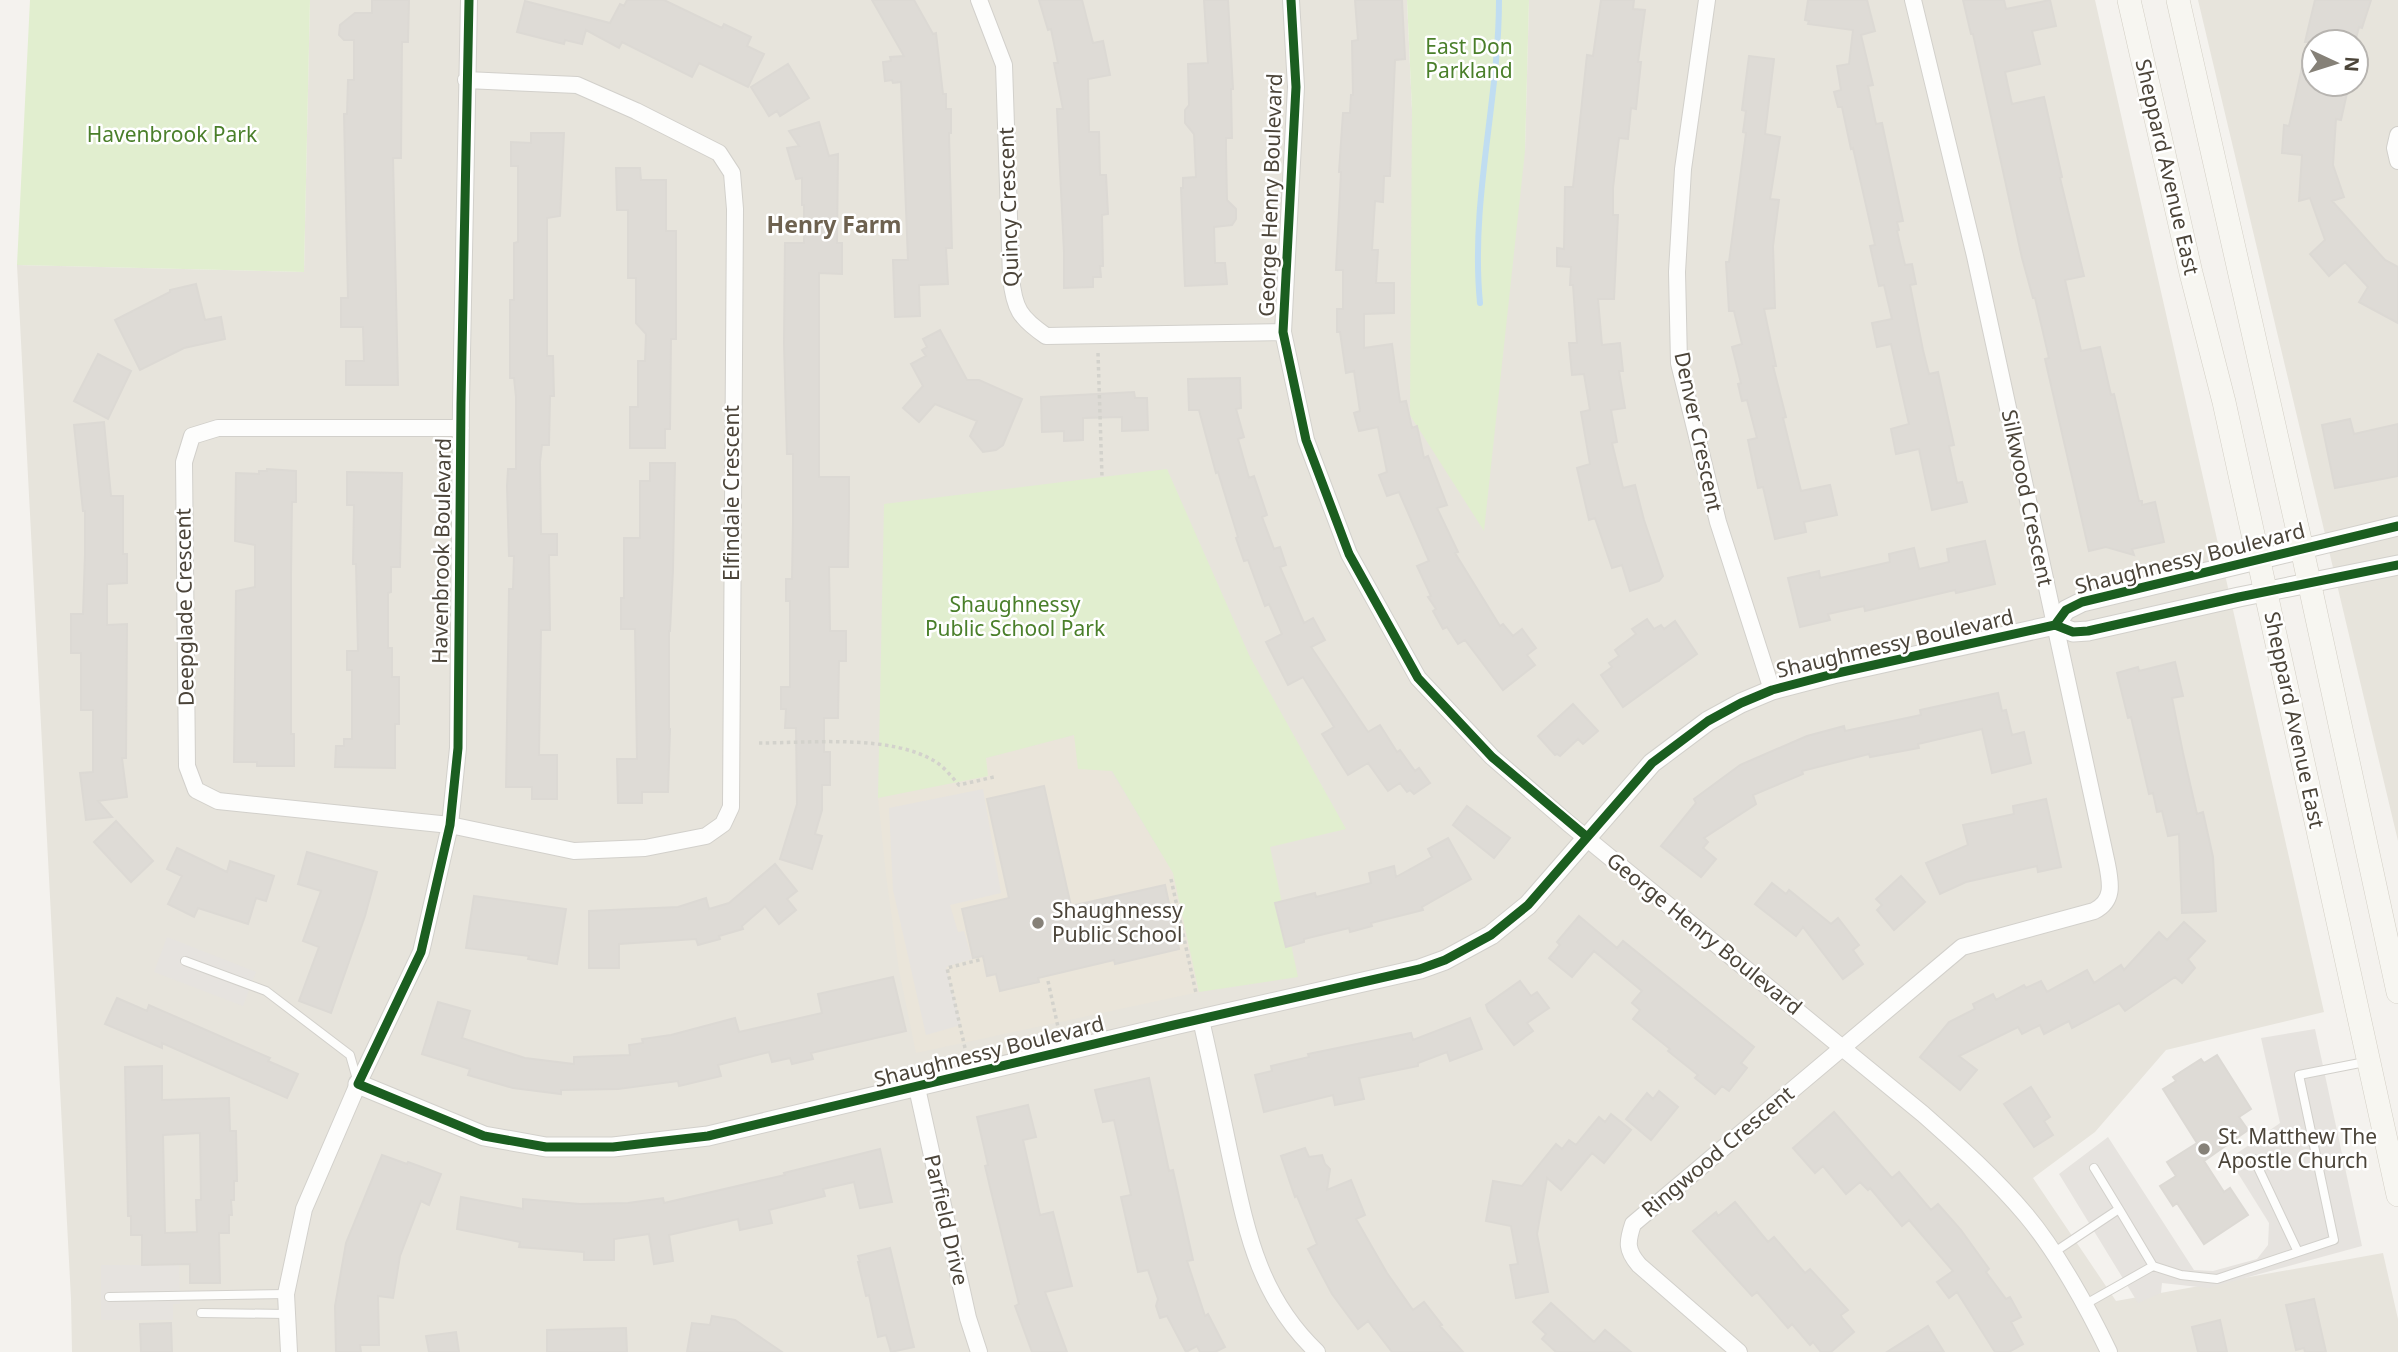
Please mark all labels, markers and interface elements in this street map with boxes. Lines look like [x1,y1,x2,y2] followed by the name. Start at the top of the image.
[2300,28,2370,98] north arrow
[1425,32,1513,84] park label: East Don Parkland
[2129,56,2207,278] street label: Sheppard Avenue East
[2338,56,2365,73] text: N
[1252,73,1288,317] street label: George Henry Boulevard
[87,120,258,148] park label: Havenbrook Park
[991,126,1025,287] street label: Quincy Crescent
[767,208,901,240] district label: Henry Farm
[1668,349,1730,515] street label: Denver Crescent
[717,405,745,581] street label: Elfindale Crescent
[1996,407,2060,589] street label: Silkwood Crescent
[425,438,457,664] street label: Havenbrook Boulevard
[168,507,200,706] street label: Deepglade Crescent
[2072,516,2308,600] street label: Shaughnessy Boulevard
[925,590,1106,642] park label: Shaughnessy Public School Park
[1773,602,2016,684] street label: Shaughmessy Boulevard
[2258,609,2332,831] street label: Sheppard Avenue East
[1601,846,1808,1021] street label: George Henry Boulevard
[1052,896,1183,948] place label: Shaughnessy Public School
[1030,915,1046,931] marker: Shaughnessy Public School
[871,1009,1107,1093] street label: Shaughnessy Boulevard
[1635,1079,1800,1223] street label: Ringwood Crescent
[2218,1122,2377,1174] place label: St. Matthew The Apostle Church
[2196,1141,2212,1157] marker: St. Matthew The Apostle Church
[918,1152,976,1288] street label: Parfield Drive

